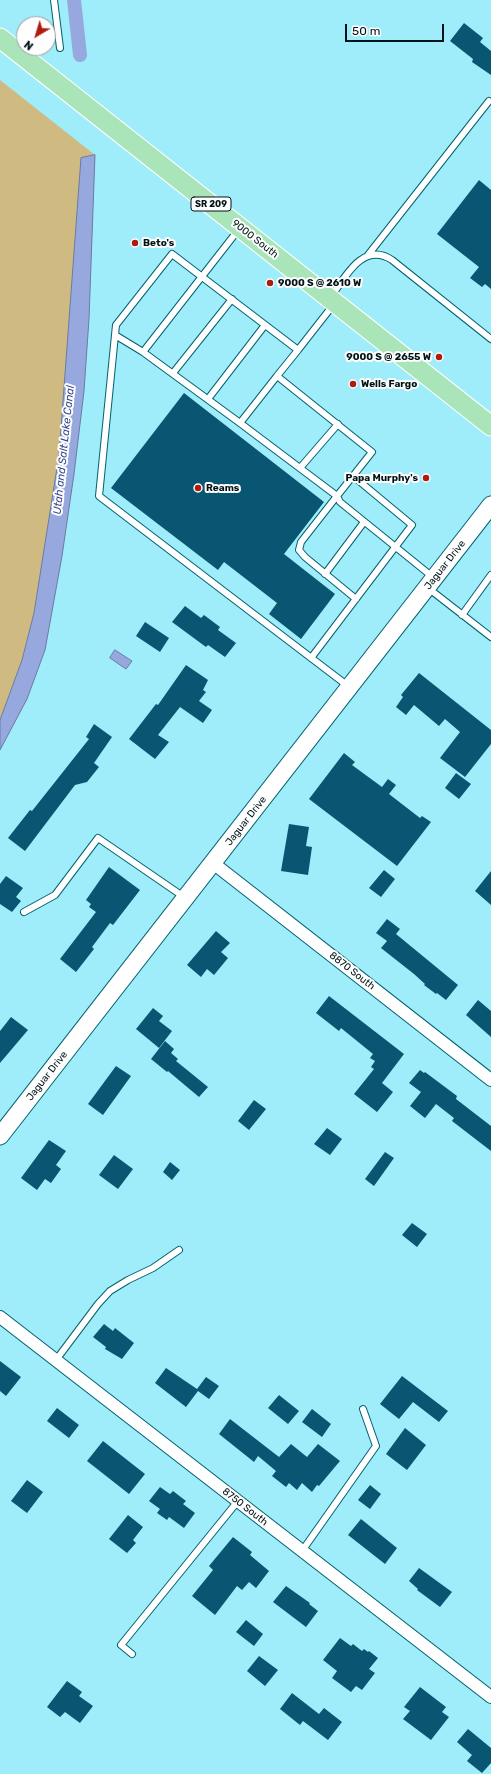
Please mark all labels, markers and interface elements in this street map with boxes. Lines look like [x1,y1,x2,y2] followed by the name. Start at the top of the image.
[16,16,56,56] north arrow
[347,16,446,42] scale bar
[352,24,380,38] text: 50 m
[22,38,36,53] text: N
[191,197,231,211] road number: SR 209
[229,217,281,261] street label: 9000 South
[143,237,174,249] place label: Beto's
[130,238,140,248] marker: Beto's
[278,277,361,289] place label: 9000 S @ 2610 W
[265,278,275,288] marker: 9000 S @ 2610 W
[346,351,431,363] place label: 9000 S @ 2655 W
[434,352,444,362] marker: 9000 S @ 2655 W
[361,378,417,390] place label: Wells Fargo
[348,379,358,389] marker: Wells Fargo
[51,385,77,515] water label: Utah and Salt Lake Canal
[346,472,418,484] place label: Papa Murphy's
[421,473,431,483] marker: Papa Murphy's
[206,482,239,494] place label: Reams
[193,483,203,493] marker: Reams
[422,538,468,592] street label: Jaguar Drive
[223,794,269,848] street label: Jaguar Drive
[327,949,377,993] street label: 8870 South
[24,1049,70,1103] street label: Jaguar Drive
[220,1486,270,1528] street label: 8750 South

